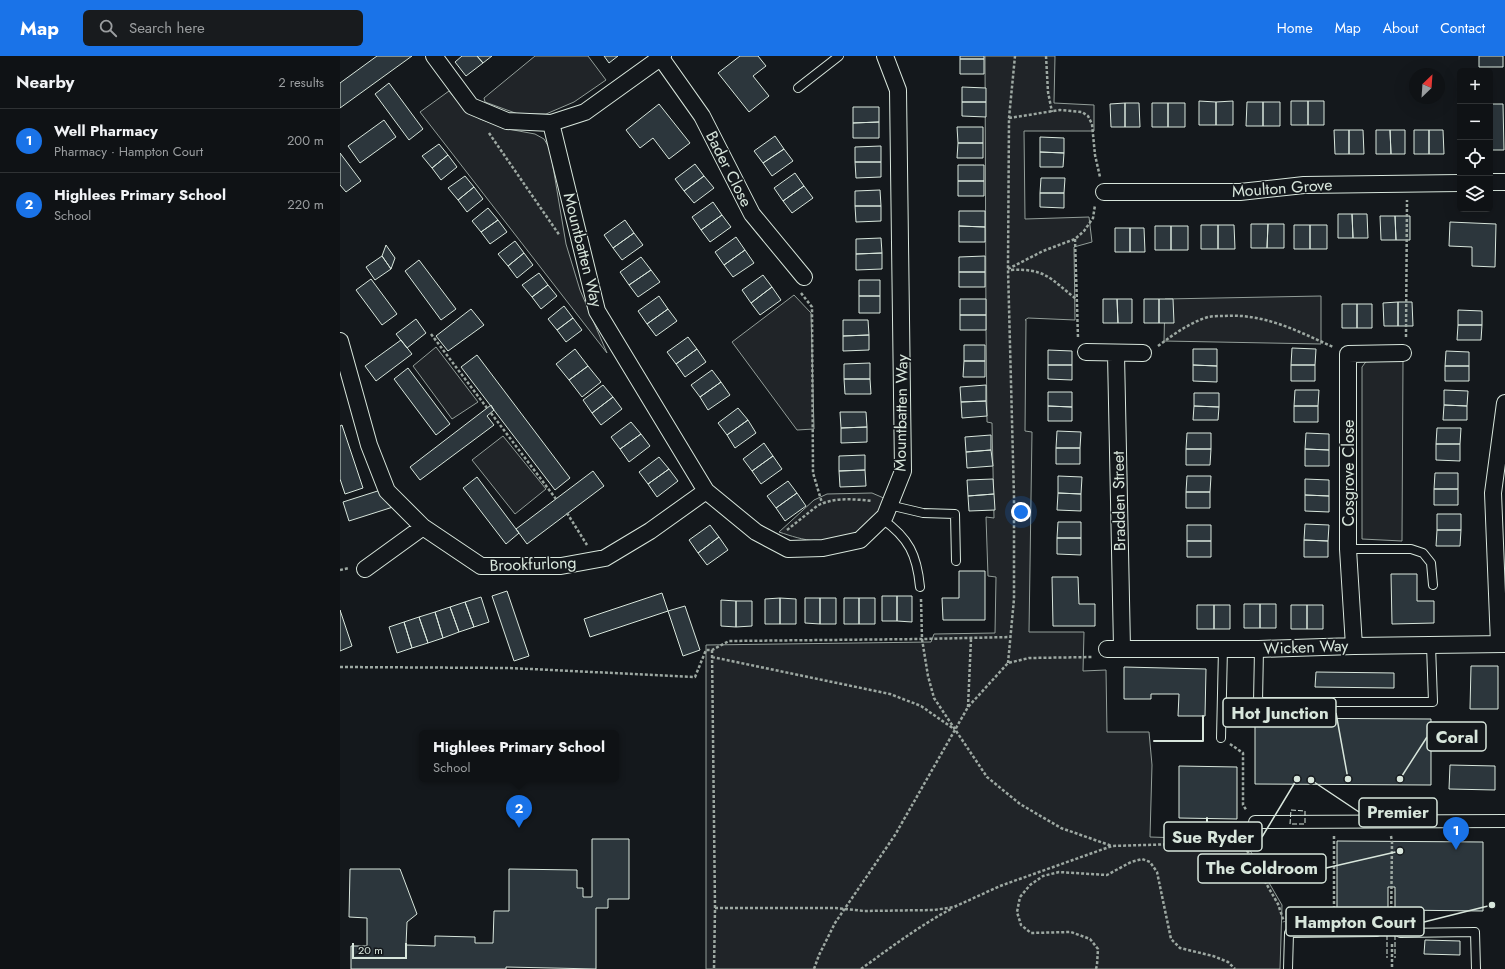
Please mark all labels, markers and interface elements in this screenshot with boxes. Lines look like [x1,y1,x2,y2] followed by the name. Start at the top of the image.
[83,10,363,46] search box
[20,15,59,42] text: Map
[97,17,119,39] icon: search
[129,17,205,39] text: Search here
[1277,18,1313,38] text: Home
[1335,18,1361,38] text: Map
[1383,18,1418,38] text: About
[1440,18,1485,38] text: Contact
[1409,68,1445,104] north arrow
[1457,68,1493,212] map controls
[1457,68,1493,104] button: +
[16,70,74,94] text: Nearby
[278,73,324,92] text: 2 results
[1457,104,1493,140] button: −
[54,120,158,142] text: Well Pharmacy
[700,127,758,211] street label: Bader Close
[26,131,32,150] text: 1
[287,131,324,150] text: 200 m
[1457,140,1493,176] button: locate
[54,142,203,161] text: Pharmacy · Hampton Court
[1231,173,1333,203] street label: Moulton Grove
[1457,176,1493,212] button: layers
[54,184,226,206] text: Highlees Primary School
[558,190,609,311] street label: Mountbatten Way
[25,195,33,214] text: 2
[287,195,324,214] text: 220 m
[54,206,91,225] text: School
[888,353,914,472] street label: Mountbatten Way
[1337,420,1360,526] street label: Cosgrove Close
[1107,451,1131,551] street label: Bradden Street
[1011,502,1031,522] your location
[489,551,577,577] street label: Brookfurlong
[1263,634,1350,660] street label: Wicken Way
[1223,698,1336,727] callout: Hot Junction
[1231,701,1329,725] text: Hot Junction
[1427,722,1486,751] callout: Coral
[1436,725,1478,749] text: Coral
[419,730,619,782] popup
[433,736,605,758] text: Highlees Primary School
[433,758,470,777] text: School
[506,795,532,828] pin: 2
[1359,798,1437,827] callout: Premier
[1367,800,1429,824] text: Premier
[1443,817,1469,850] pin: 1
[1164,822,1262,851] callout: Sue Ryder
[1172,825,1254,849] text: Sue Ryder
[1198,854,1326,883] callout: The Coldroom
[1206,856,1318,880] text: The Coldroom
[1286,907,1424,936] callout: Hampton Court
[1294,910,1416,934] text: Hampton Court
[352,941,407,960] scale bar
[358,942,383,958] text: 20 m

